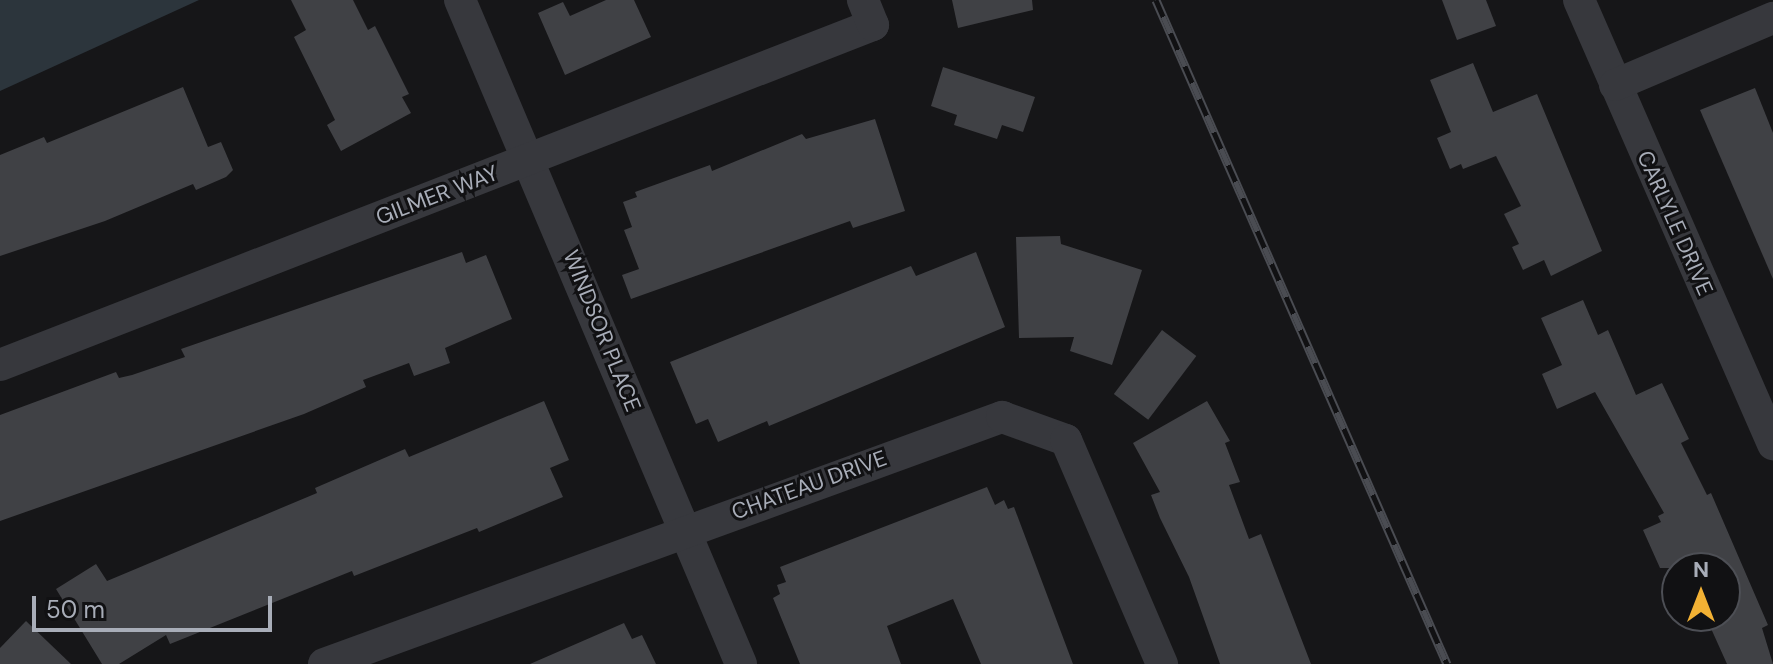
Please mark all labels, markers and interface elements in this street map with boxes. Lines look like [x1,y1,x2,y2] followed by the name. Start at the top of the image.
[1631,147,1719,299] street label: CARLYLE DRIVE
[372,160,502,230] street label: GILMER WAY
[558,246,646,416] street label: WINDSOR PLACE
[728,445,890,525] street label: CHATEAU DRIVE
[1661,552,1741,632] north arrow
[1693,555,1709,584] text: N
[36,580,276,630] scale bar
[46,594,105,625] text: 50 m

